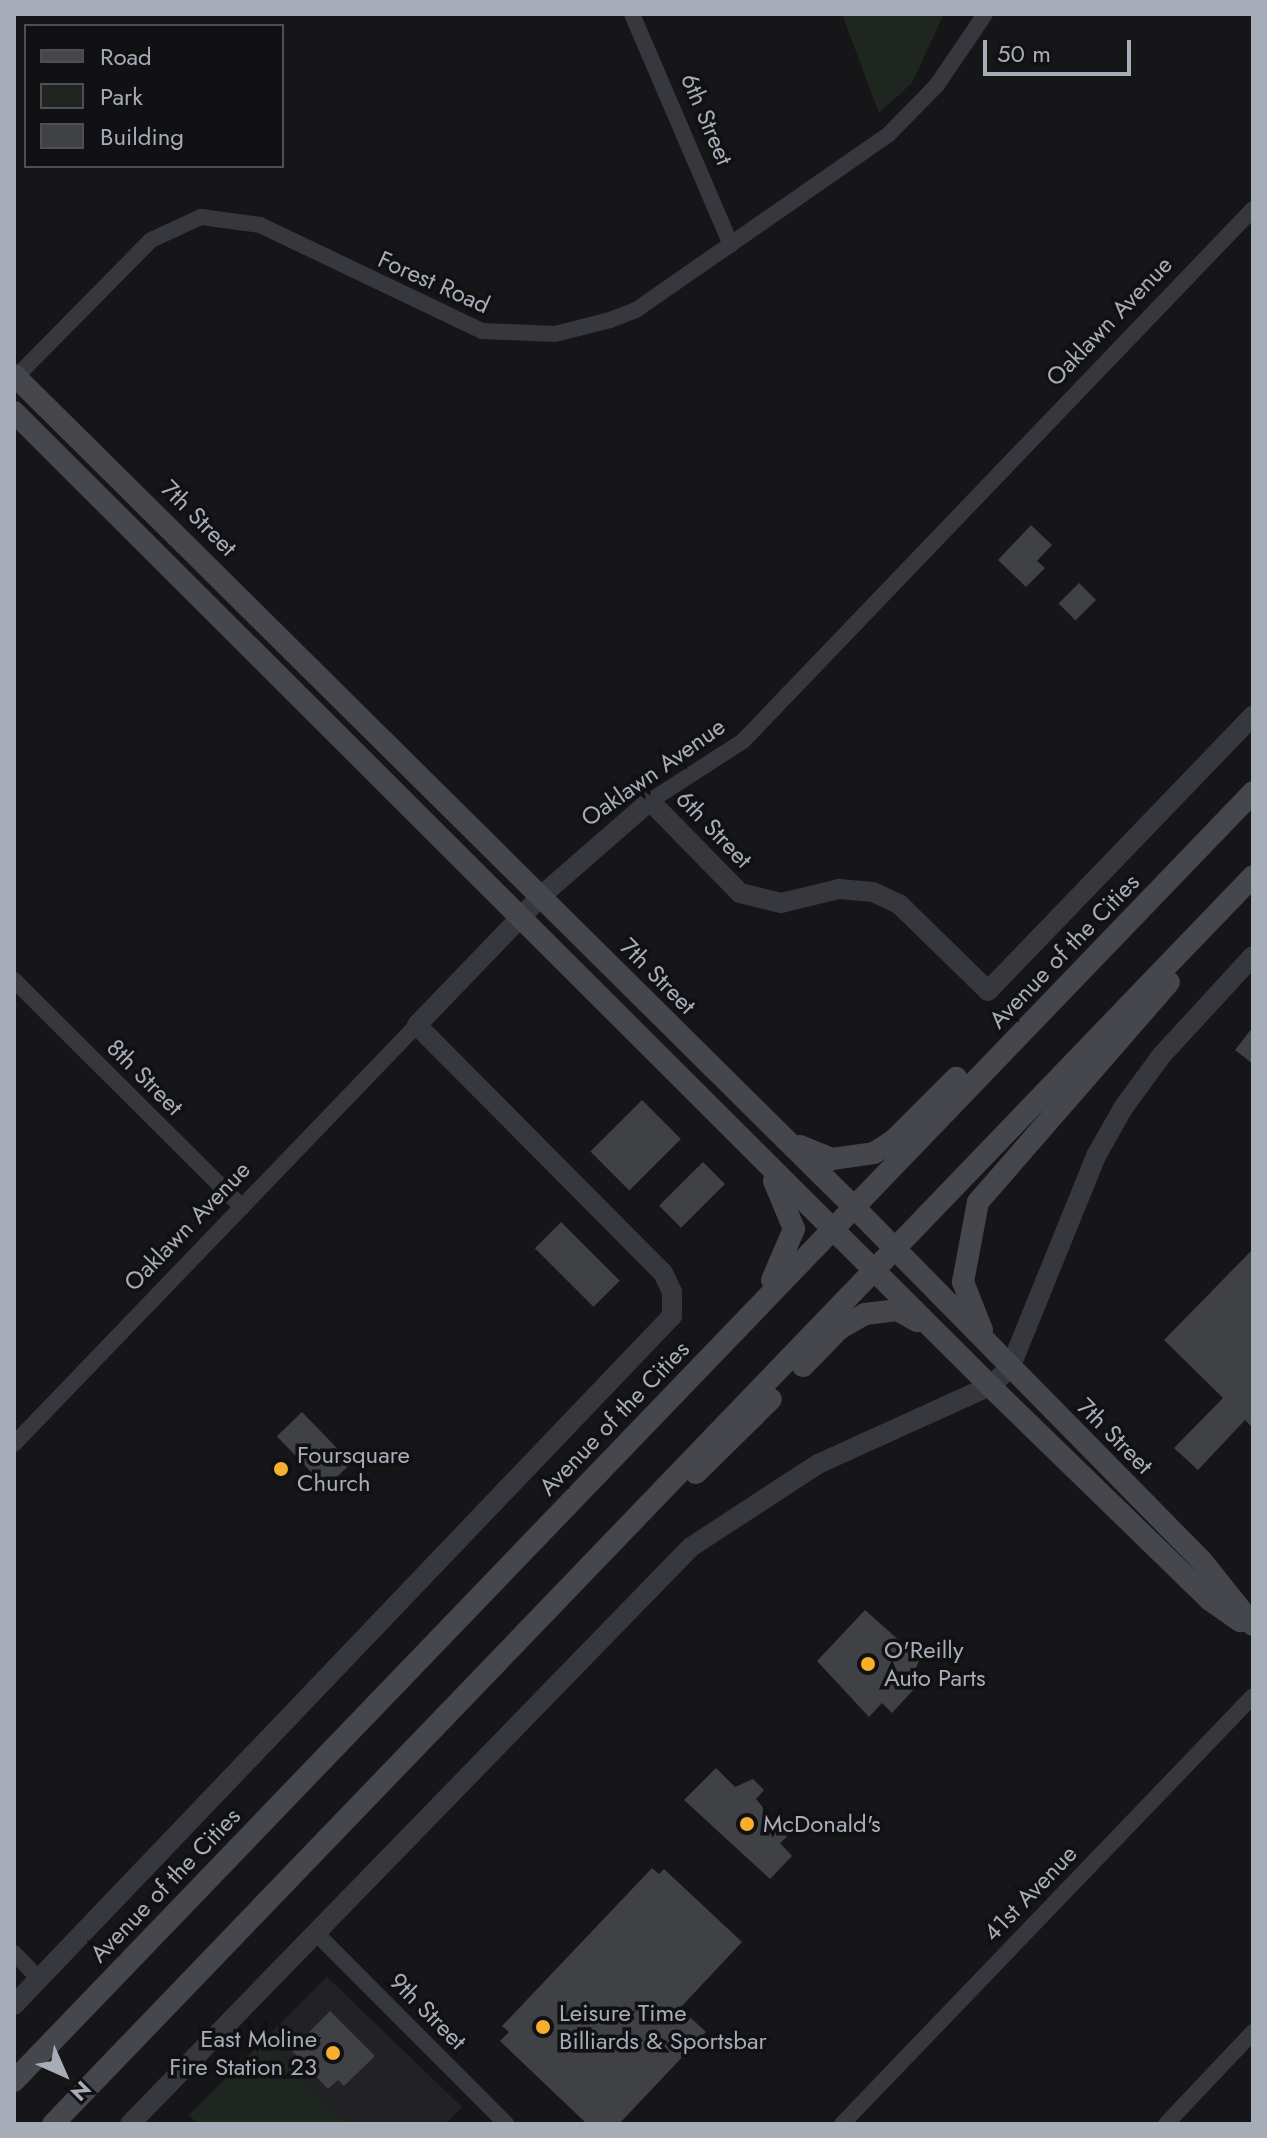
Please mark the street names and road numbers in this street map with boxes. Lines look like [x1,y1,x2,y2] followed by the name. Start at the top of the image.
[675,69,739,169] street label: 6th Street
[374,245,494,319] street label: Forest Road
[1040,250,1178,392] street label: Oaklawn Avenue
[155,474,243,562] street label: 7th Street
[576,712,730,832] street label: Oaklawn Avenue
[670,784,758,874] street label: 6th Street
[983,868,1145,1034] street label: Avenue of the Cities
[614,932,702,1020] street label: 7th Street
[101,1033,189,1121] street label: 8th Street
[118,1155,256,1297] street label: Oaklawn Avenue
[533,1335,695,1501] street label: Avenue of the Cities
[1071,1392,1159,1480] street label: 7th Street
[84,1802,246,1968] street label: Avenue of the Cities
[977,1839,1083,1947] street label: 41st Avenue
[384,1967,472,2055] street label: 9th Street

